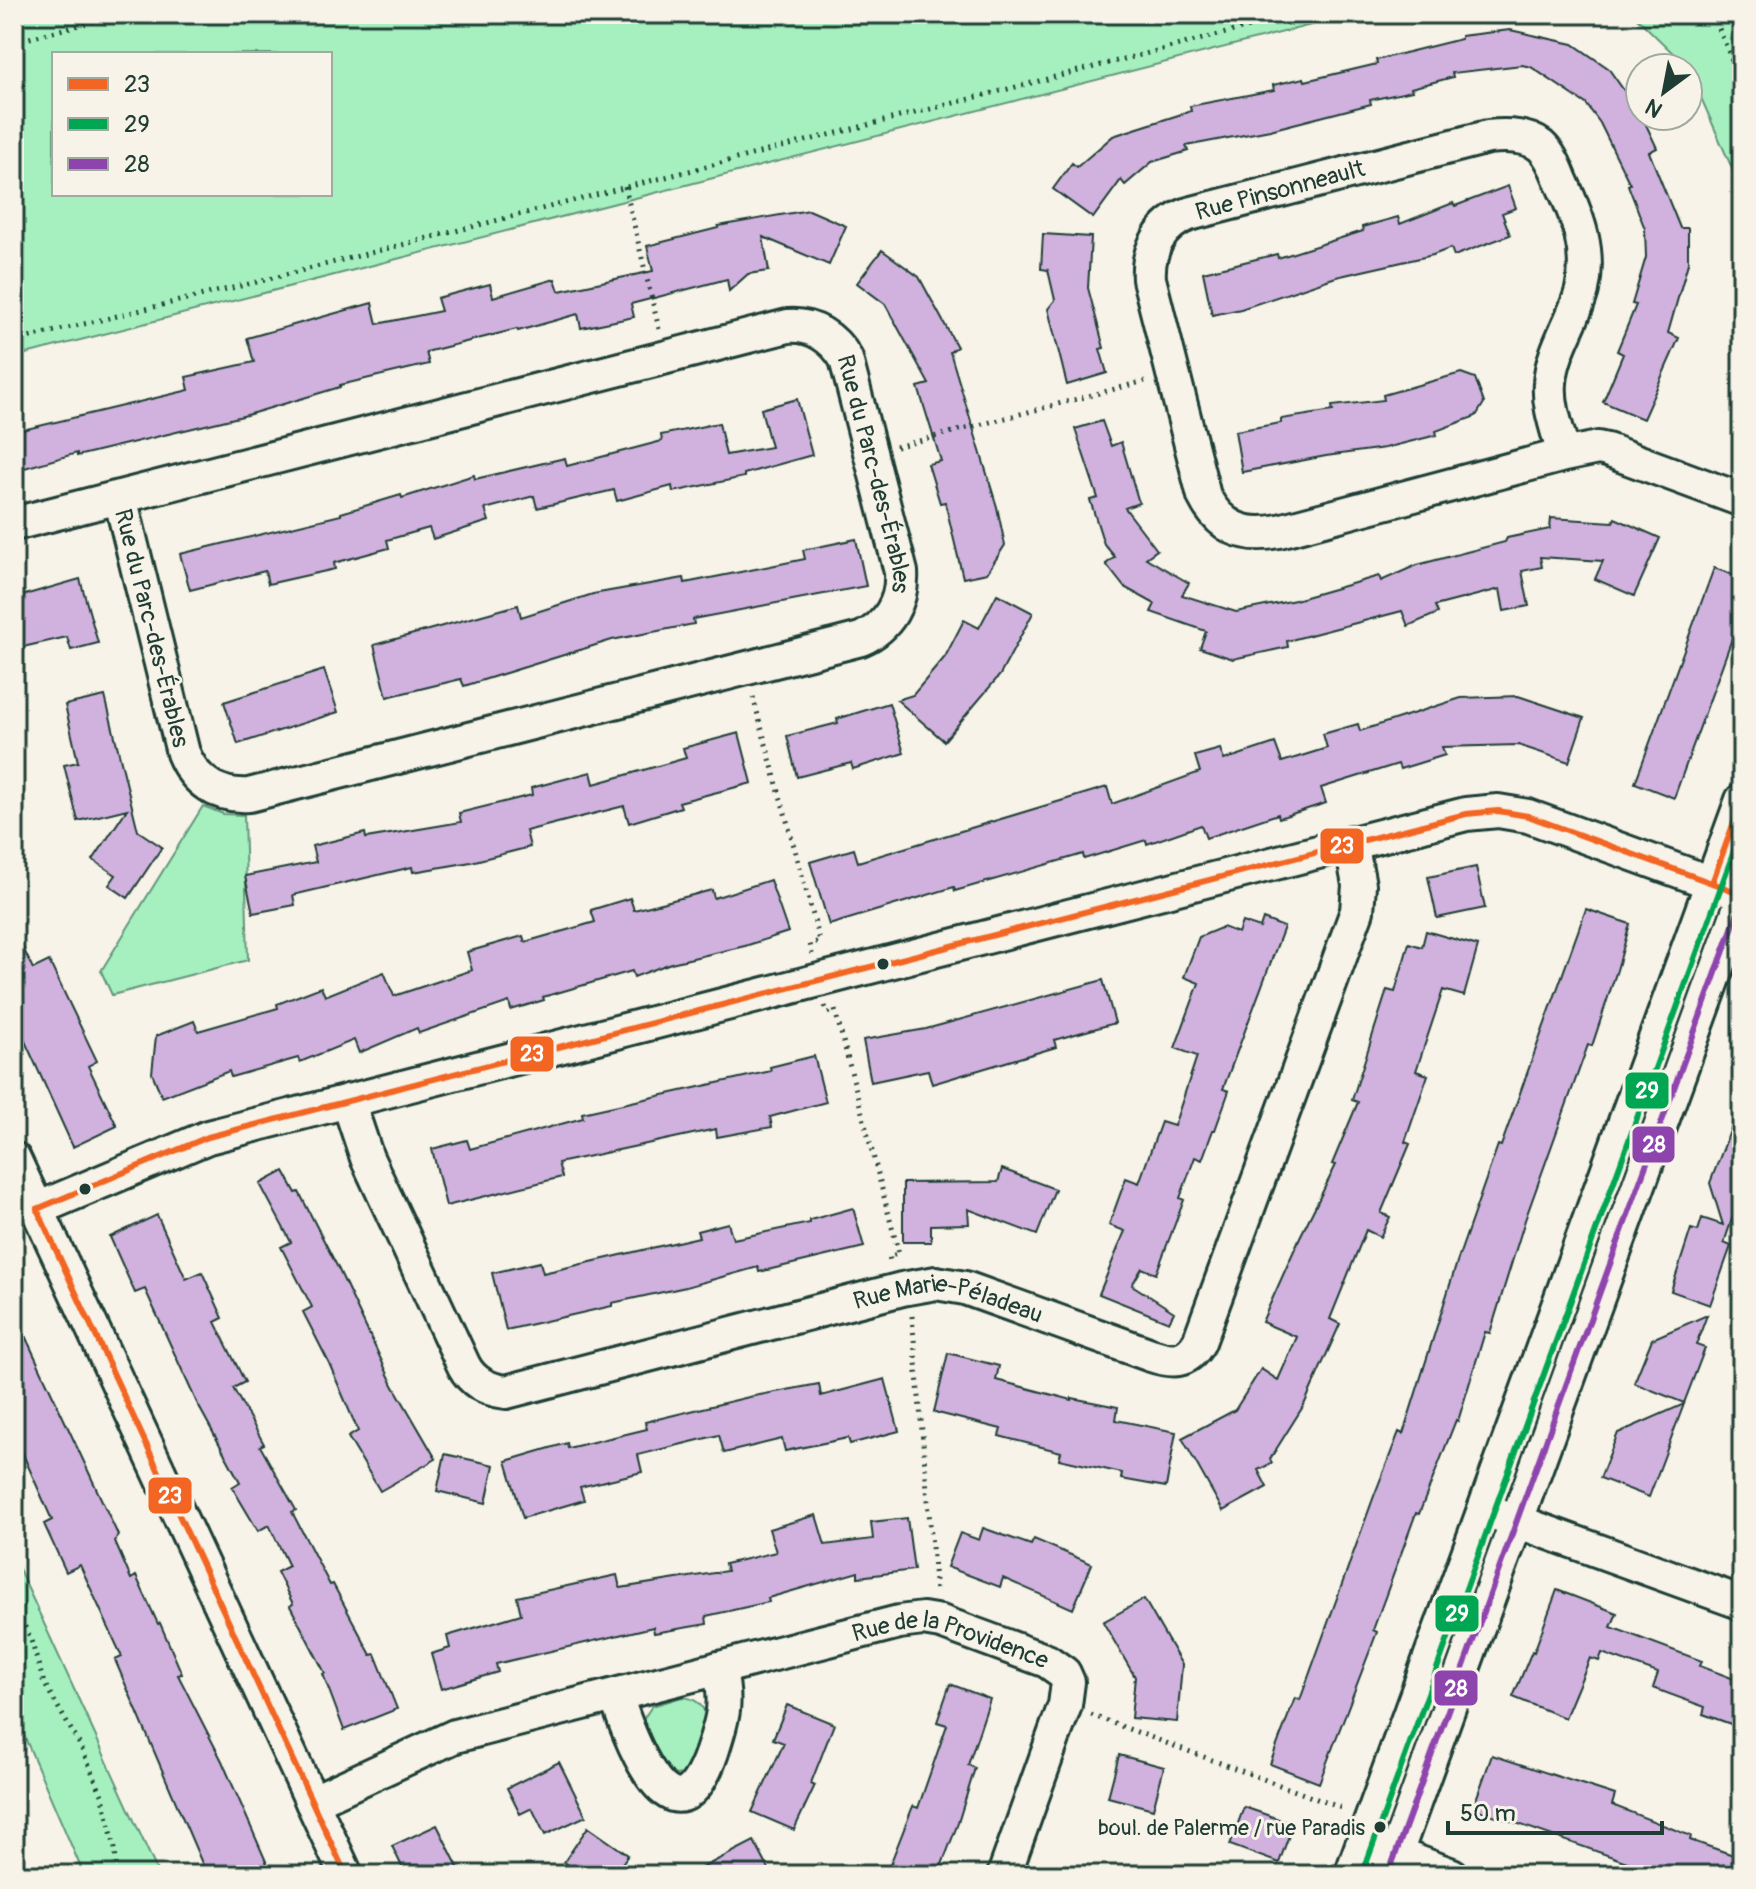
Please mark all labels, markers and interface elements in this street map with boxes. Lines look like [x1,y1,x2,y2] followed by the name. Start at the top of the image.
[52,52,332,196] legend
[1624,52,1704,132] north arrow
[124,70,150,99] text: 23
[1640,92,1668,124] text: N
[124,110,150,139] text: 29
[124,150,150,179] text: 28
[1192,154,1368,227] street label: Rue Pinsonneault
[831,352,915,595] street label: Rue du Parc-des-Érables
[108,506,195,750] street label: Rue du Parc-des-Érables
[1319,827,1365,865] line badge: 23
[1330,832,1354,860] text: 23
[875,956,891,972] unlabelled marker
[509,1035,555,1073] line badge: 23
[520,1040,544,1068] text: 23
[1624,1071,1670,1110] line badge: 29
[1635,1077,1659,1105] text: 29
[1631,1125,1676,1164] line badge: 28
[1642,1131,1666,1159] text: 28
[77,1181,93,1197] unlabelled marker
[850,1269,1046,1330] street label: Rue Marie-Péladeau
[147,1476,193,1515] line badge: 23
[158,1482,182,1510] text: 23
[1434,1594,1480,1633] line badge: 29
[1445,1600,1469,1628] text: 29
[849,1605,1053,1675] street label: Rue de la Providence
[1433,1669,1479,1707] line badge: 28
[1444,1675,1468,1703] text: 28
[1448,1785,1662,1835] scale bar
[1460,1799,1516,1828] text: 50 m
[1098,1814,1365,1842] place label: boul. de Palerme / rue Paradis
[1372,1819,1388,1835] marker: boul. de Palerme / rue Paradis

